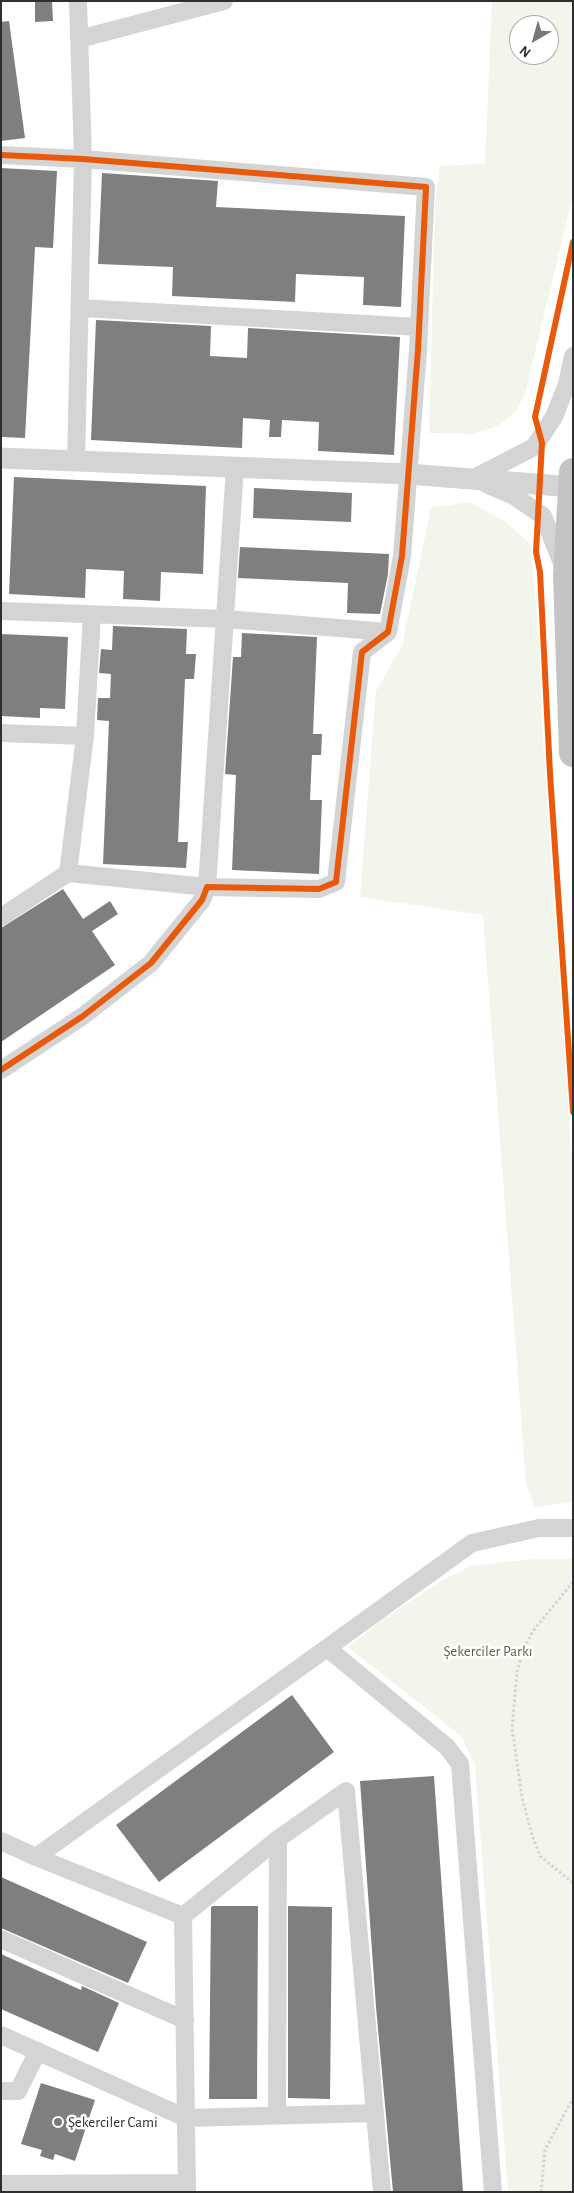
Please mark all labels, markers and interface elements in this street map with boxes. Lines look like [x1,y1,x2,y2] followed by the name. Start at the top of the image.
[509,15,559,65] north arrow
[517,43,534,60] text: N
[444,1642,532,1660] park label: Şekerciler Parkı
[68,2113,158,2131] place label: Şekerciler Cami
[52,2116,64,2128] marker: Şekerciler Cami

